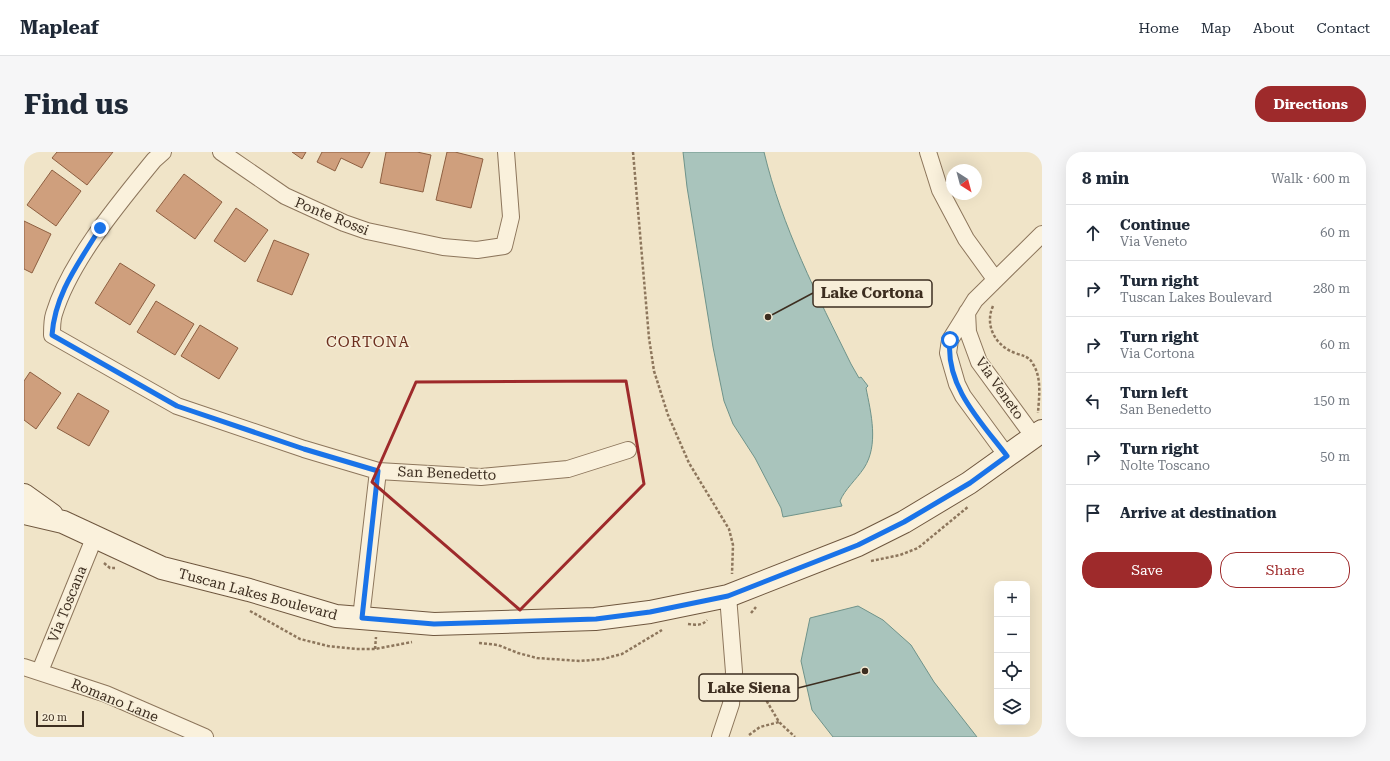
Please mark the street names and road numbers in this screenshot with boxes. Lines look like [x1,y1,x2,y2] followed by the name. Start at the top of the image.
[293,194,372,238] street label: Ponte Rossi
[973,354,1027,422] street label: Via Veneto
[397,463,497,483] street label: San Benedetto
[44,563,90,645] street label: Via Toscana
[177,565,339,623] street label: Tuscan Lakes Boulevard
[69,675,161,725] street label: Romano Lane

